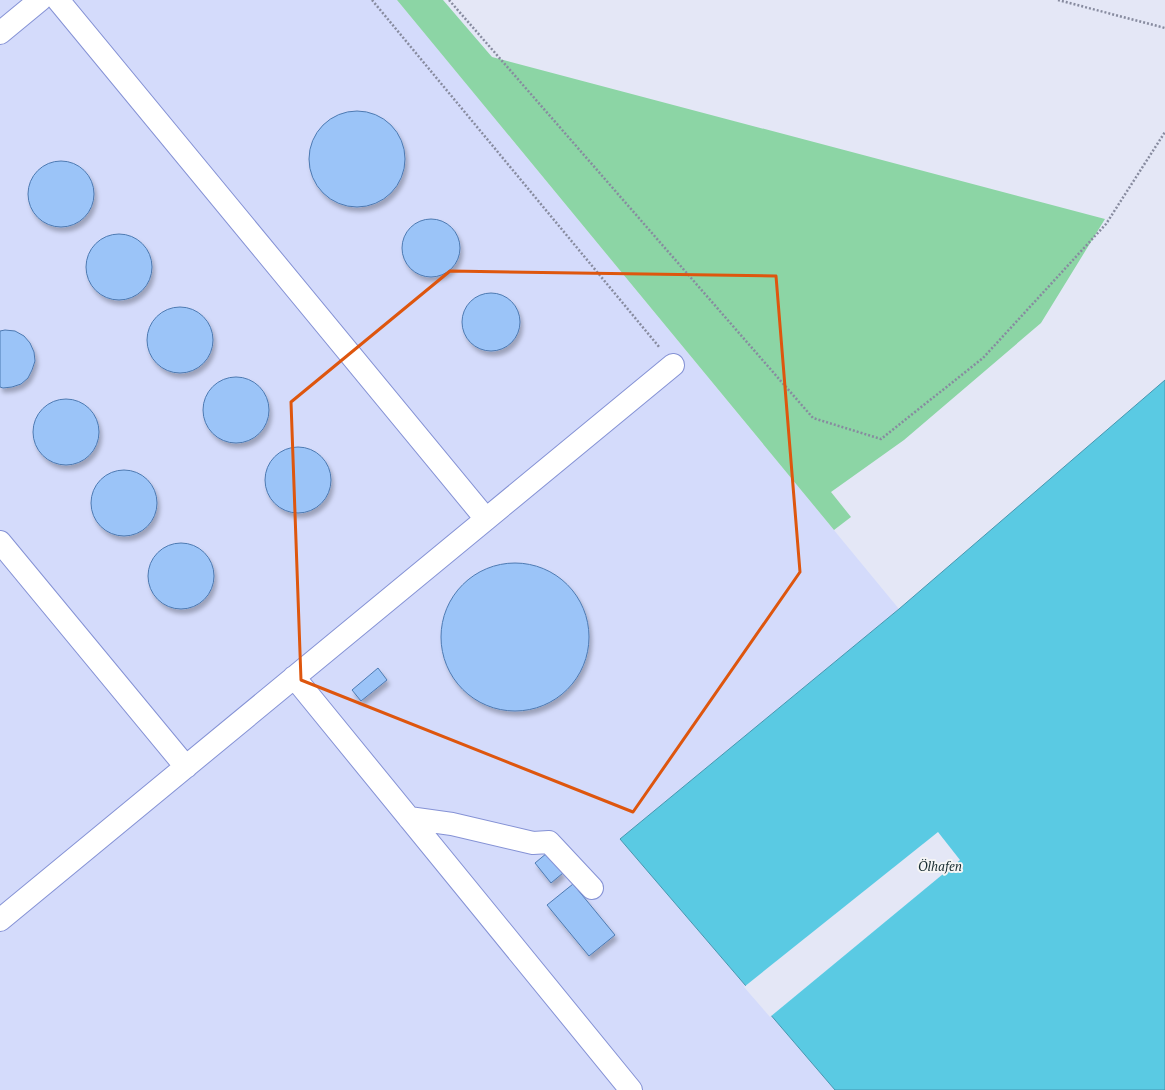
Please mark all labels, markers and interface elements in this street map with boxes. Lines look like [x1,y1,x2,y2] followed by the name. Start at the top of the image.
[918,857,962,875] water label: Ölhafen

